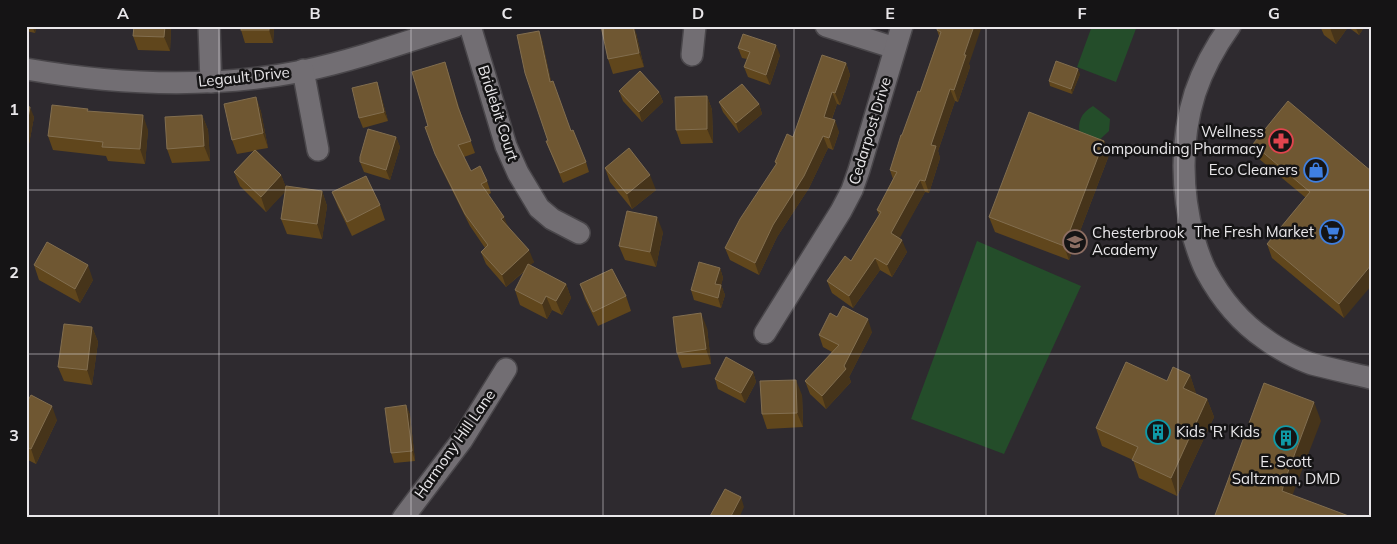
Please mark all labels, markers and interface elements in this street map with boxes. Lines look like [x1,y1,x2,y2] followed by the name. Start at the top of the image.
[117,3,129,23] text: A
[309,3,321,23] text: B
[502,3,513,23] text: C
[692,3,704,23] text: D
[885,3,895,23] text: E
[1077,3,1087,23] text: F
[1268,3,1280,23] text: G
[197,62,291,91] street label: Legault Drive
[474,62,523,163] street label: Bridlebit Court
[844,75,895,187] street label: Cedarpost Drive
[9,99,19,119] text: 1
[1093,122,1264,158] place label: Wellness Compounding Pharmacy
[1268,128,1294,154] pharmacy icon: Wellness Compounding Pharmacy
[1303,157,1329,183] shop icon: Eco Cleaners
[1209,160,1298,179] place label: Eco Cleaners
[1319,219,1345,245] supermarket icon: The Fresh Market
[1194,222,1314,241] place label: The Fresh Market
[1092,223,1185,259] place label: Chesterbrook Academy
[1062,229,1088,255] school or university icon: Chesterbrook Academy
[9,262,19,282] text: 2
[410,386,499,502] street label: Harmony Hill Lane
[1145,419,1171,445] building icon: Kids 'R' Kids
[1176,422,1260,441] place label: Kids 'R' Kids
[9,425,19,445] text: 3
[1273,425,1299,451] building icon: E. Scott Saltzman, DMD
[1232,452,1340,488] place label: E. Scott Saltzman, DMD

